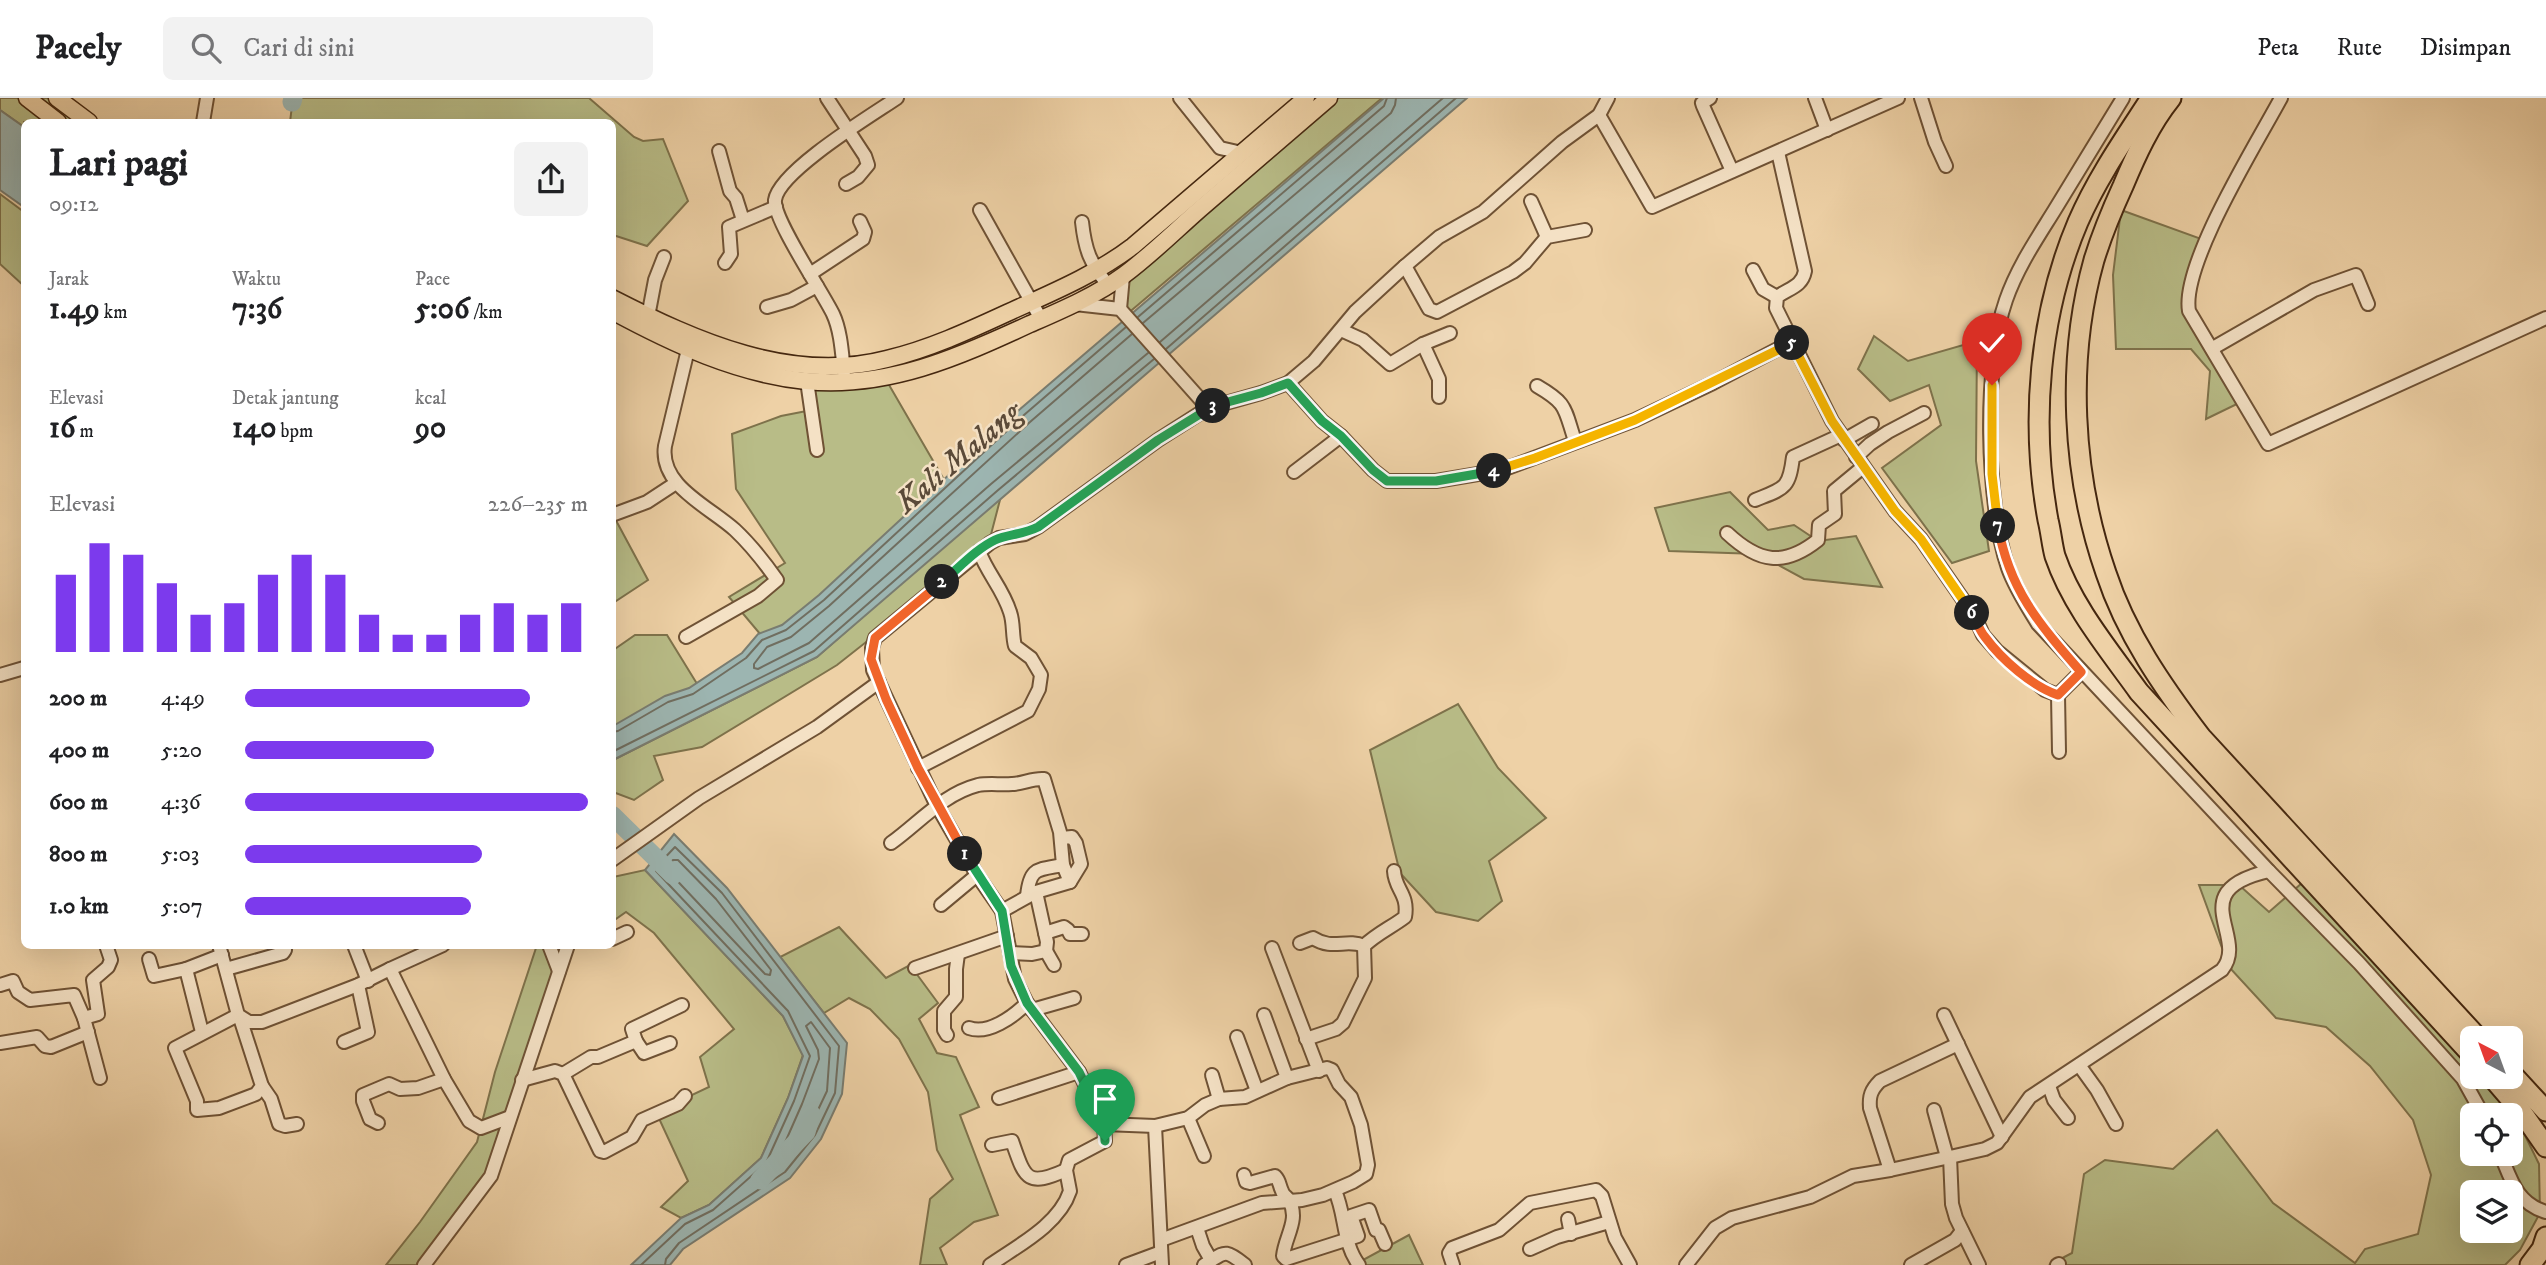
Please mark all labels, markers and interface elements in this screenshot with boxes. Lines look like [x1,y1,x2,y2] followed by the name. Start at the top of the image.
[163,17,653,80] search box
[35,28,121,69] text: Pacely
[187,29,225,67] icon: search
[243,32,354,65] text: Cari di sini
[2257,33,2299,63] text: Peta
[2337,33,2382,63] text: Rute
[2420,33,2511,63] text: Disimpan
[49,140,188,188] text: Lari pagi
[514,142,588,216] button: share
[49,190,99,219] text: 09:12
[49,268,89,291] text: Jarak
[232,268,281,291] text: Waktu
[415,268,450,291] text: Pace
[49,291,100,328] text: 1.49
[232,291,282,328] text: 7:36
[415,291,470,328] text: 5:06
[100,301,127,324] text: km
[470,301,502,324] text: /km
[1962,313,2022,385] pin
[1973,324,2011,362] icon: check
[1774,326,1810,360] pin: 5
[1787,331,1796,354] text: 5
[49,387,104,410] text: Elevasi
[232,387,339,410] text: Detak jantung
[415,387,446,410] text: kcal
[1196,388,1230,424] pin: 3
[887,392,1033,523] water label: Kali Malang
[1209,394,1216,417] text: 3
[49,410,76,447] text: 16
[232,410,276,447] text: 140
[415,410,446,447] text: 90
[76,420,94,443] text: m
[276,420,313,443] text: bpm
[1476,454,1512,488] pin: 4
[1488,459,1499,482] text: 4
[49,490,115,519] text: Elevasi
[488,490,588,519] text: 226–235 m
[1980,508,2016,544] pin: 7
[1992,514,2003,537] text: 7
[925,564,960,600] pin: 2
[937,570,946,593] text: 2
[1954,596,1990,630] pin: 6
[1967,601,1976,624] text: 6
[49,684,107,713] text: 200 m
[161,684,205,713] text: 4:49
[49,736,109,765] text: 400 m
[161,736,202,765] text: 5:20
[49,788,108,817] text: 600 m
[161,788,201,817] text: 4:36
[948,836,982,872] pin: 1
[49,840,107,869] text: 800 m
[161,840,199,869] text: 5:03
[961,842,968,865] text: 1
[49,892,109,921] text: 1.0 km
[161,892,203,921] text: 5:07
[2460,1026,2524,1088] north arrow
[2460,1026,2523,1243] map controls
[1075,1069,1135,1141] pin
[1086,1080,1124,1118] icon: arrive
[2460,1103,2523,1166] button: locate
[2460,1180,2523,1243] button: layers

